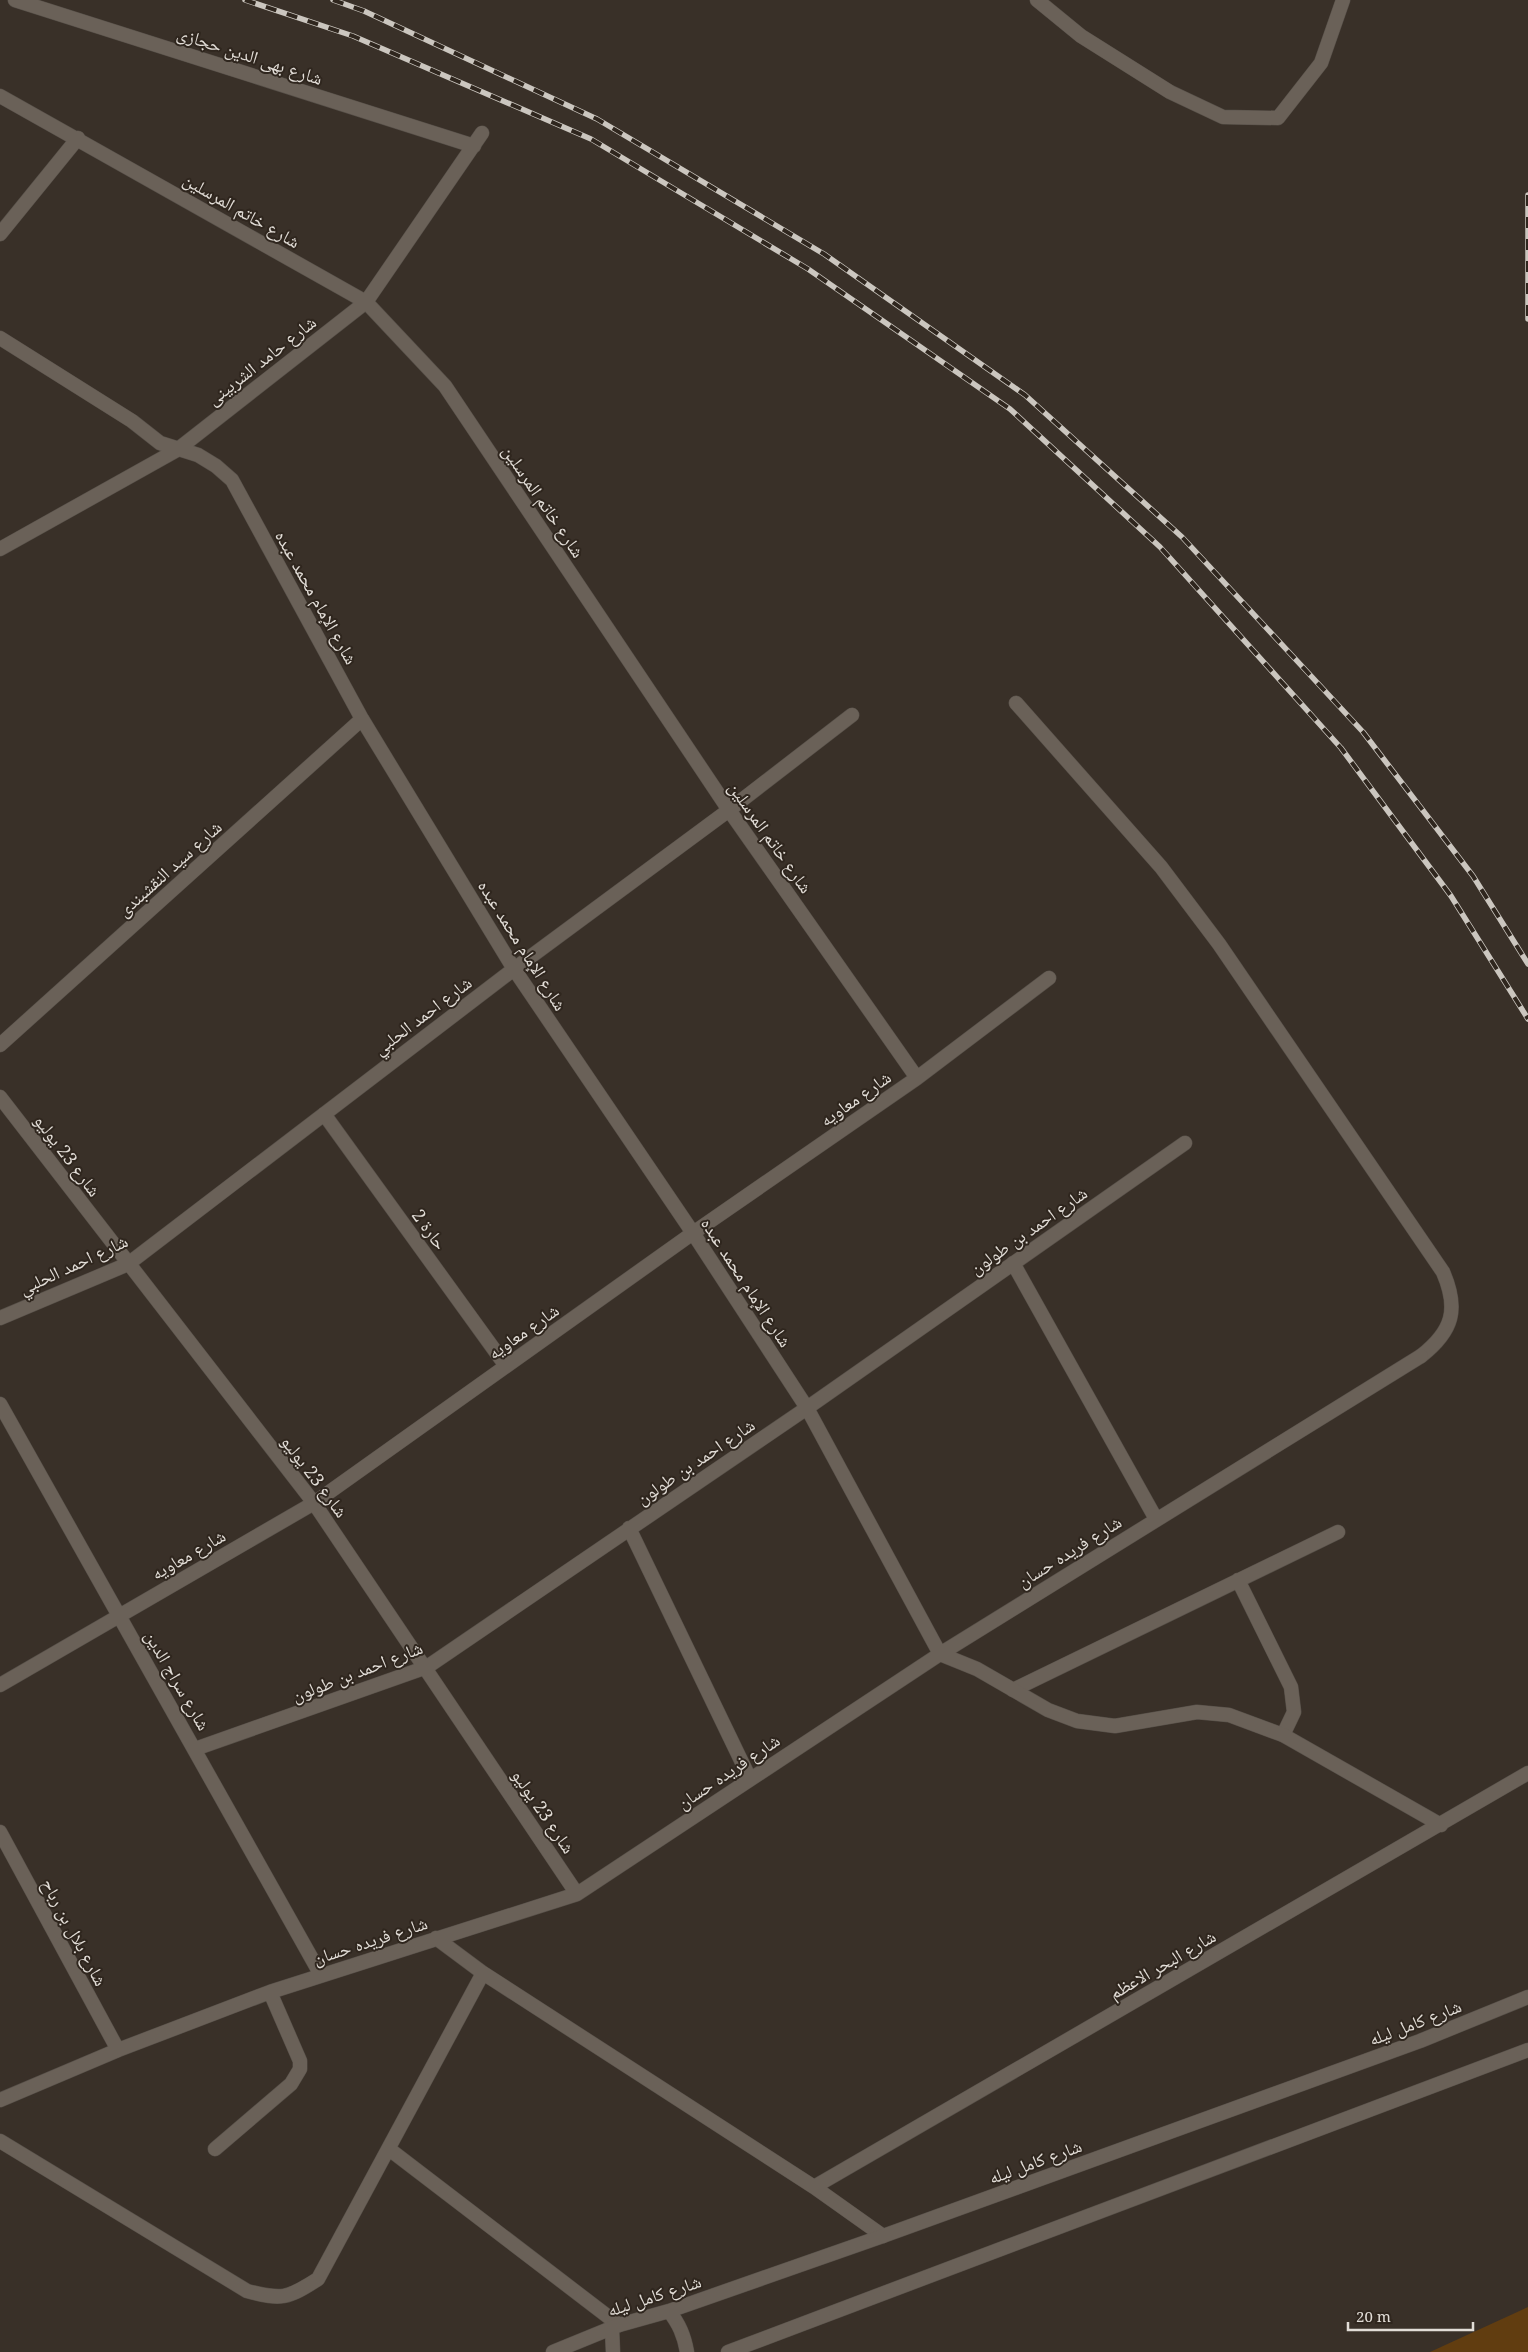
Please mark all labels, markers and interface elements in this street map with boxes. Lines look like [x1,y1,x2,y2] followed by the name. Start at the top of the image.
[174,20,326,90] street label: شارع بهى الدين حجازى
[179,167,305,254] street label: شارع خاتم المرسلين
[201,310,321,410] street label: شارع حامد الشربينى
[497,440,591,563] street label: شارع خاتم المرسلين
[269,526,364,669] street label: شارع الإمام محمد عبده
[723,776,818,898] street label: شارع خاتم المرسلين
[112,815,226,921] street label: شارع سيد النقشبندى
[472,875,573,1015] street label: شارع الإمام محمد عبده
[368,970,478,1063] street label: شارع احمد الحلبي
[815,1065,895,1131] street label: شارع معاويه
[29,1109,107,1201] street label: شارع 23 يوليو
[964,1180,1092,1280] street label: شارع احمد بن طولون
[407,1204,453,1254] street label: حارة 2
[695,1213,798,1352] street label: شارع الإمام محمد عبده
[15,1228,133,1303] street label: شارع احمد الحلبي
[483,1298,563,1364] street label: شارع معاويه
[631,1412,759,1510] street label: شارع احمد بن طولون
[276,1430,354,1522] street label: شارع 23 يوليو
[1012,1509,1126,1593] street label: شارع فريده حسان
[147,1523,229,1585] street label: شارع معاويه
[139,1626,216,1735] street label: شارع سراج الدين
[288,1635,426,1707] street label: شارع احمد بن طولون
[672,1728,784,1814] street label: شارع فريده حسان
[507,1764,581,1858] street label: شارع 23 يوليو
[36,1874,113,1990] street label: شارع بلال بن رباح
[310,1910,430,1970] street label: شارع فريده حسان
[1104,1924,1220,2005] street label: شارع البحر الاعظم
[1365,1993,1465,2051] street label: شارع كامل ليله
[985,2133,1085,2189] street label: شارع كامل ليله
[604,2269,704,2321] street label: شارع كامل ليله
[1348,2300,1473,2332] scale bar
[1356,2306,1391,2326] text: 20 m

